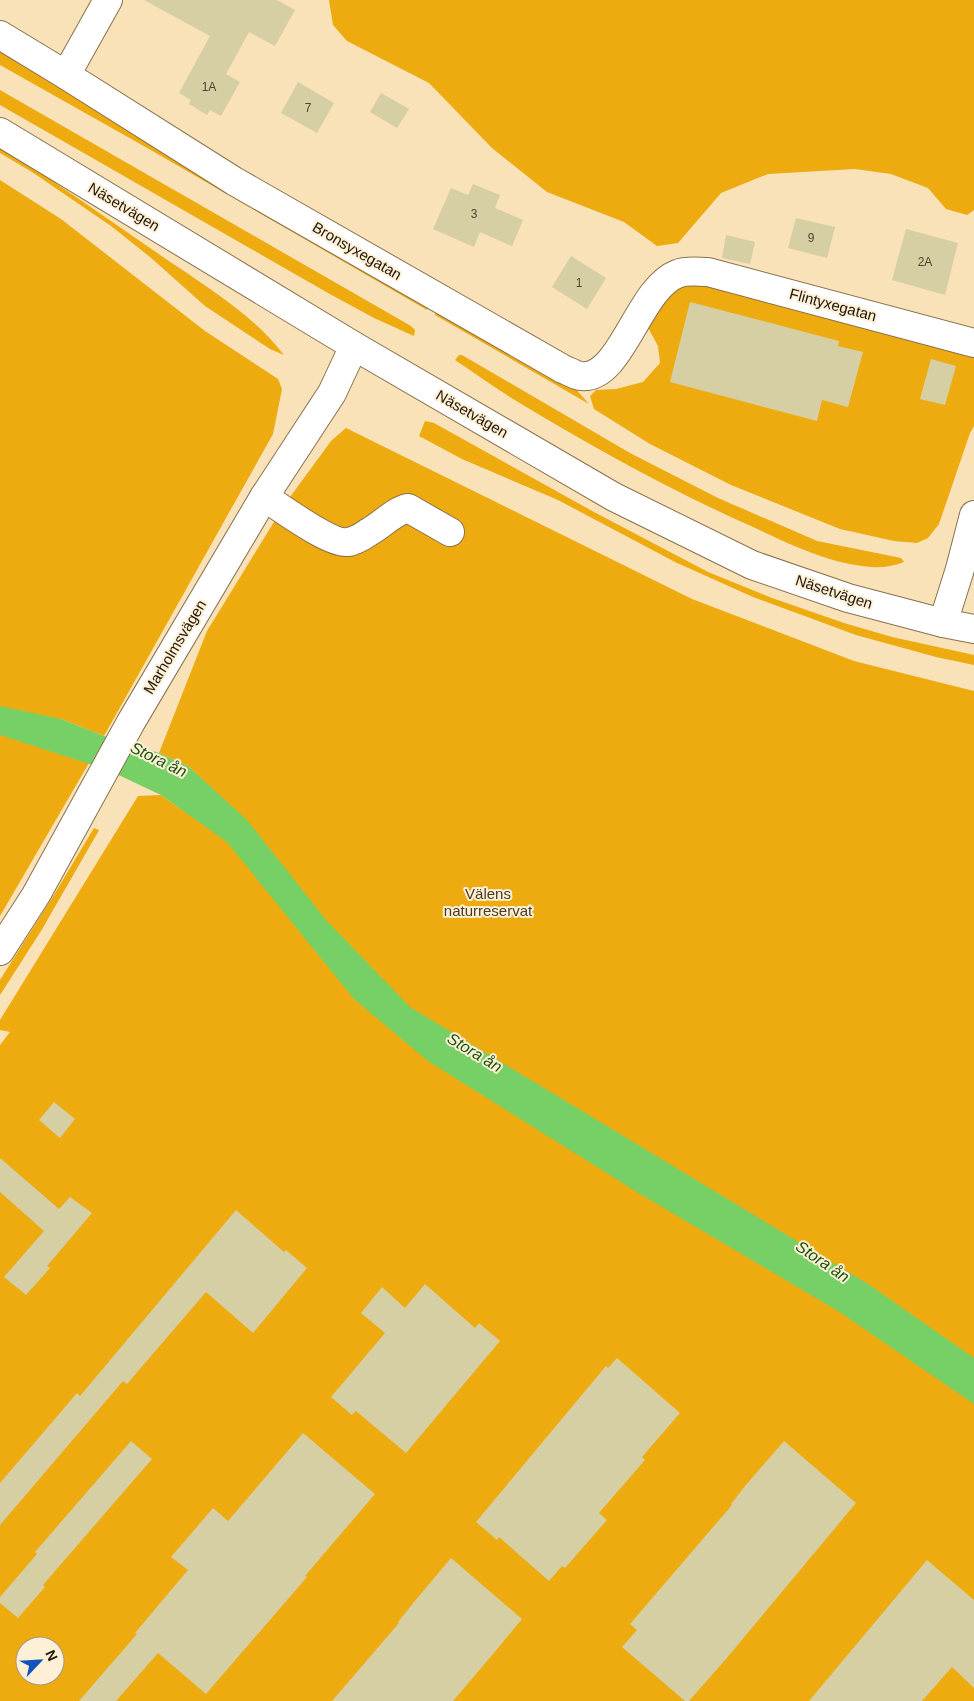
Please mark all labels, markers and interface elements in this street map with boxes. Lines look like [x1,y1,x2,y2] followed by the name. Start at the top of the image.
[202,80,216,94] house number: 1A
[305,101,312,115] house number: 7
[86,179,163,234] street label: Näsetvägen
[471,207,478,221] house number: 3
[310,218,405,283] street label: Bronsyxegatan
[808,231,815,245] house number: 9
[918,255,932,269] house number: 2A
[576,276,583,290] house number: 1
[788,285,878,324] street label: Flintyxegatan
[433,386,511,441] street label: Näsetvägen
[793,571,875,612] street label: Näsetvägen
[140,597,209,697] street label: Marholmsvägen
[128,739,190,780] water label: Stora ån
[444,885,533,919] park label: Välens naturreservat
[444,1030,505,1075] water label: Stora ån
[793,1237,853,1285] water label: Stora ån
[15,1636,65,1686] north arrow
[42,1648,61,1663] text: N

